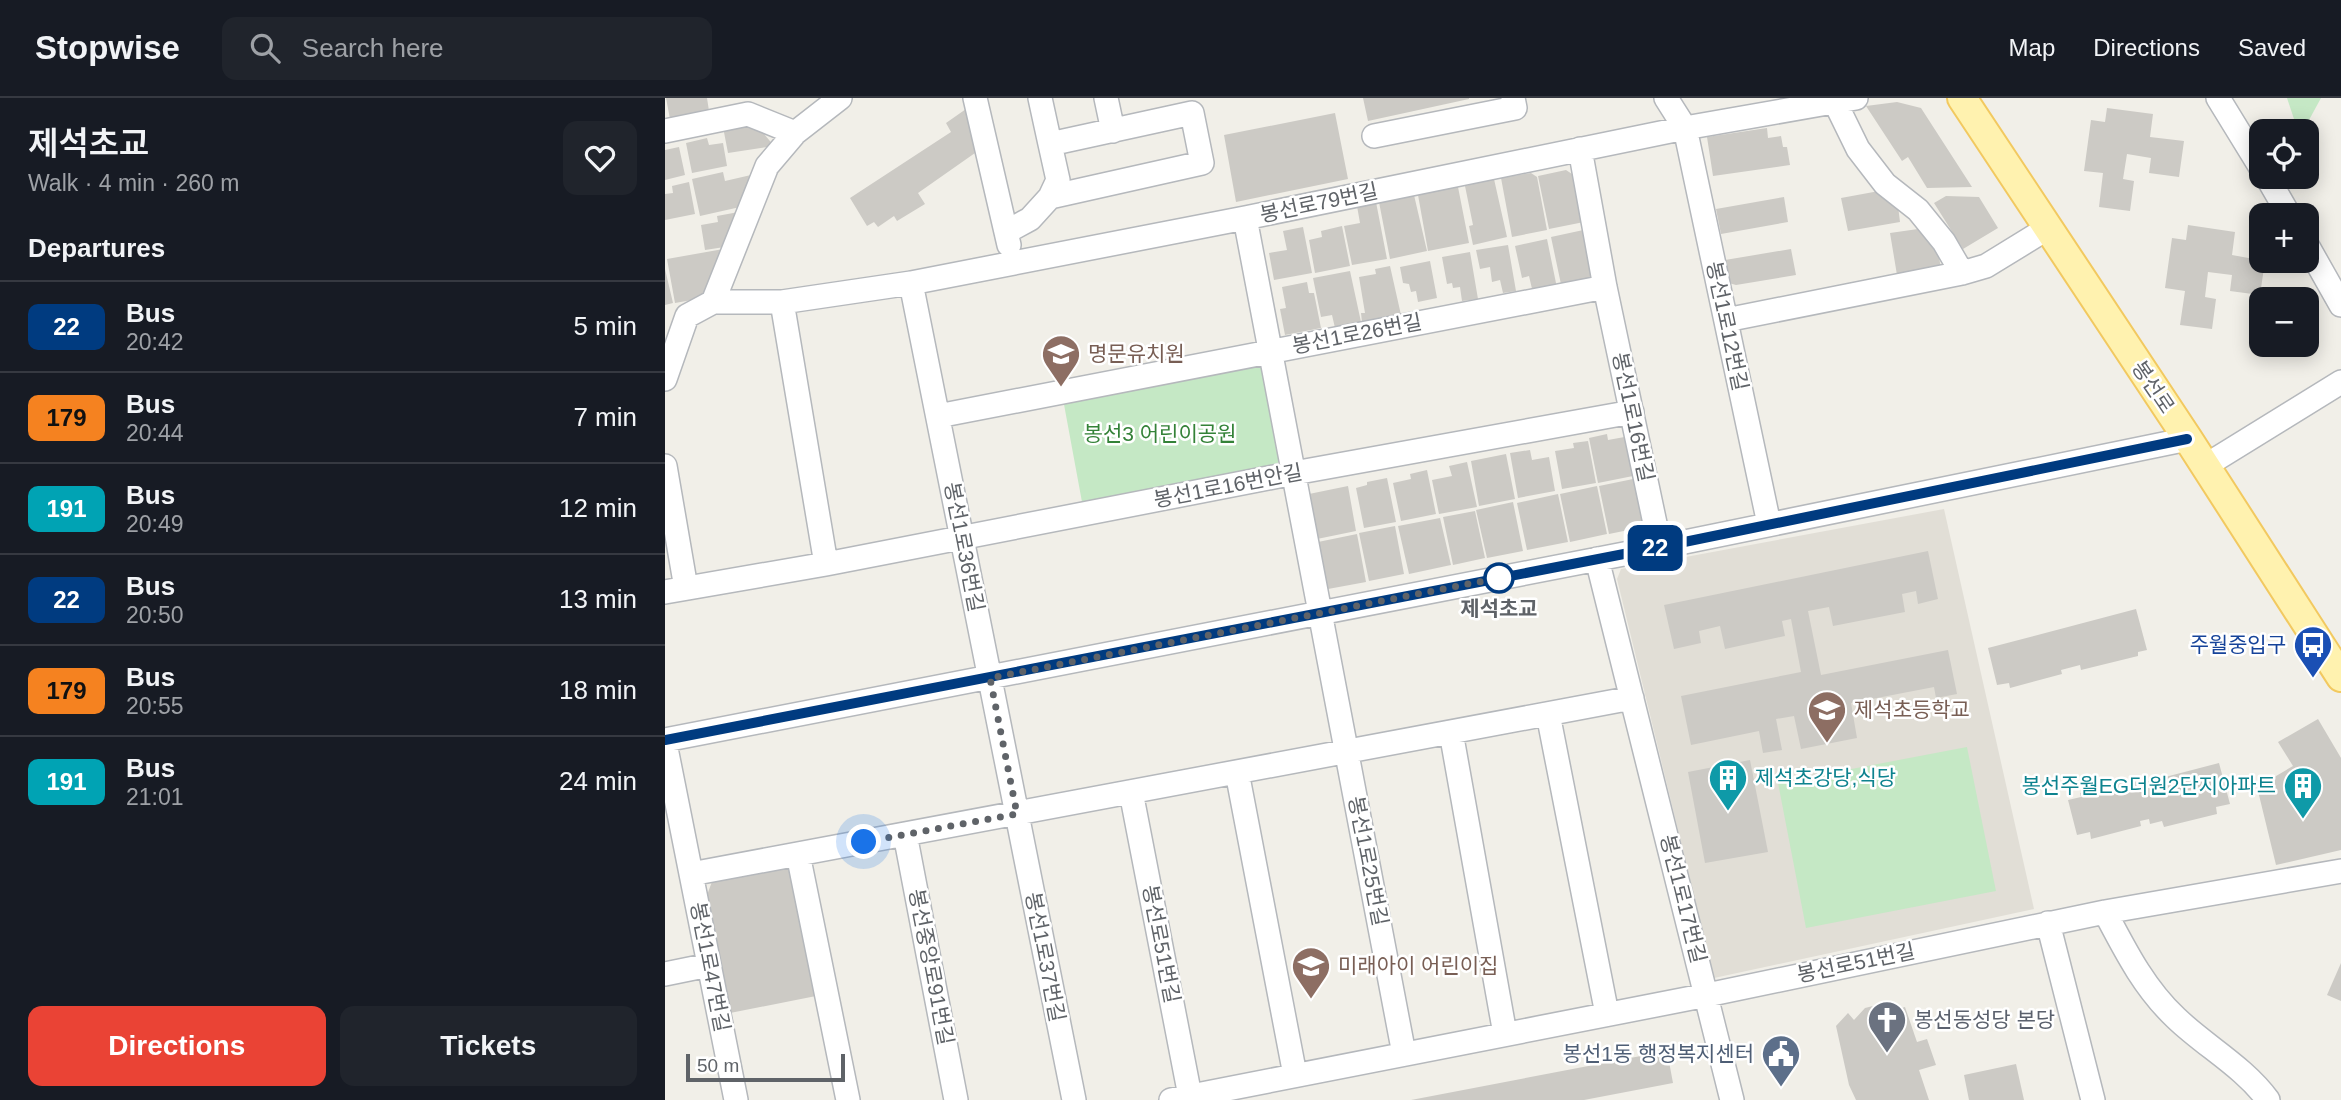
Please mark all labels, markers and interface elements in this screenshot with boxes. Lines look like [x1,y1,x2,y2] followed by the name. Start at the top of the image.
[222,17,712,80] search box
[35,29,180,66] text: Stopwise
[246,29,284,67] icon: search
[302,33,444,63] text: Search here
[2009,34,2055,61] text: Map
[2093,34,2200,61] text: Directions
[2238,34,2306,61] text: Saved
[2249,119,2319,357] map controls
[2249,119,2319,189] button: locate
[563,121,637,195] button: heart
[28,125,149,162] text: 제석초교
[28,170,239,196] text: Walk · 4 min · 260 m
[1258,179,1380,226] street label: 봉선로79번길
[2249,203,2319,273] button: +
[28,233,165,263] text: Departures
[1703,259,1752,393] street label: 봉선1로12번길
[2249,287,2319,357] button: −
[126,298,175,328] text: Bus
[1290,310,1424,357] street label: 봉선1로26번길
[573,311,637,341] text: 5 min
[53,313,80,340] text: 22
[126,329,184,355] text: 20:42
[1040,333,1082,388] school or university icon: 명문유치원
[1088,342,1185,365] place label: 명문유치원
[1609,350,1658,484] street label: 봉선1로16번길
[2128,356,2179,417] street label: 봉선로
[126,389,175,419] text: Bus
[573,402,637,432] text: 7 min
[46,404,87,431] text: 179
[126,420,184,446] text: 20:44
[1084,422,1236,445] park label: 봉선3 어린이공원
[1152,460,1304,511] street label: 봉선1로16번안길
[126,480,175,510] text: Bus
[941,480,988,614] street label: 봉선1로36번길
[559,493,637,523] text: 12 min
[46,495,87,522] text: 191
[126,511,184,537] text: 20:49
[1623,525,1686,571] line badge: 22
[1642,534,1668,561] text: 22
[1484,563,1514,593] marker: 제석초교
[126,571,175,601] text: Bus
[559,584,637,614] text: 13 min
[53,586,80,613] text: 22
[1460,597,1538,620] place label: 제석초교
[126,602,184,628] text: 20:50
[2292,624,2334,679] bus stop icon: 주월중입구
[2189,633,2286,656] place label: 주월중입구
[126,662,175,692] text: Bus
[559,675,637,705] text: 18 min
[46,677,87,704] text: 179
[1806,689,1848,744] school or university icon: 제석초등학교
[126,693,184,719] text: 20:55
[1854,698,1970,721] place label: 제석초등학교
[126,753,175,783] text: Bus
[1707,757,1749,812] building icon: 제석초강당,식당
[2282,765,2324,820] building icon: 봉선주월EG더원2단지아파트
[559,766,637,796] text: 24 min
[1755,766,1896,789] place label: 제석초강당,식당
[46,768,87,795] text: 191
[2021,774,2276,797] place label: 봉선주월EG더원2단지아파트
[126,784,184,810] text: 21:01
[1345,794,1392,928] street label: 봉선1로25번길
[846,824,881,859] your location
[1656,832,1711,966] street label: 봉선1로17번길
[1139,883,1184,1005] street label: 봉선로51번길
[905,887,958,1047] street label: 봉선중앙로91번길
[1022,890,1069,1024] street label: 봉선1로37번길
[687,900,734,1034] street label: 봉선1로47번길
[1795,939,1917,986] street label: 봉선로51번길
[1290,945,1332,1000] school or university icon: 미래아이 어린이집
[1338,954,1498,977] place label: 미래아이 어린이집
[1866,999,1908,1054] church icon: 봉선동성당 본당
[28,1006,326,1086] button: Directions
[340,1006,637,1086] button: Tickets
[1914,1008,2055,1031] place label: 봉선동성당 본당
[1760,1033,1802,1088] public building icon: 봉선1동 행정복지센터
[1563,1042,1754,1065] place label: 봉선1동 행정복지센터
[686,1051,845,1083] scale bar
[697,1055,739,1076] text: 50 m

